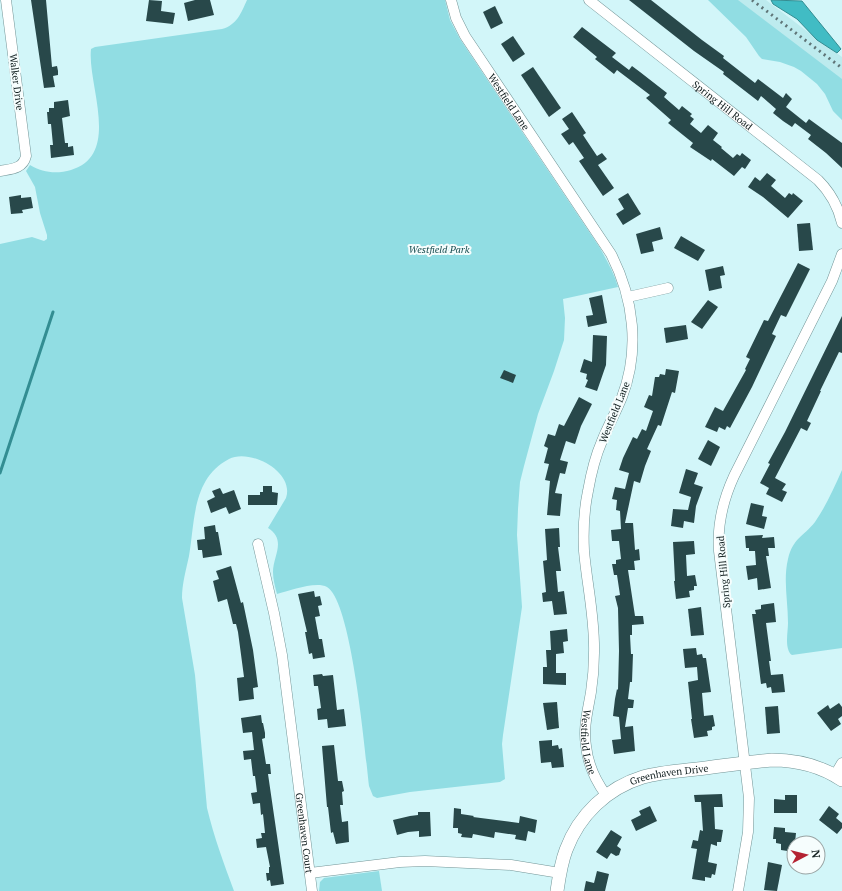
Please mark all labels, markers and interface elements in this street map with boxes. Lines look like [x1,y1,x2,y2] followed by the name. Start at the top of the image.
[7,53,26,111] street label: Walker Drive
[485,71,532,133] street label: Westfield Lane
[690,78,755,133] street label: Spring Hill Road
[408,243,470,256] park label: Westfield Park
[596,379,633,445] street label: Westfield Lane
[714,535,733,609] street label: Spring Hill Road
[578,709,599,777] street label: Westfield Lane
[628,762,709,788] street label: Greenhaven Drive
[293,792,316,874] street label: Greenhaven Court
[786,835,826,875] north arrow
[808,849,823,859] text: N

